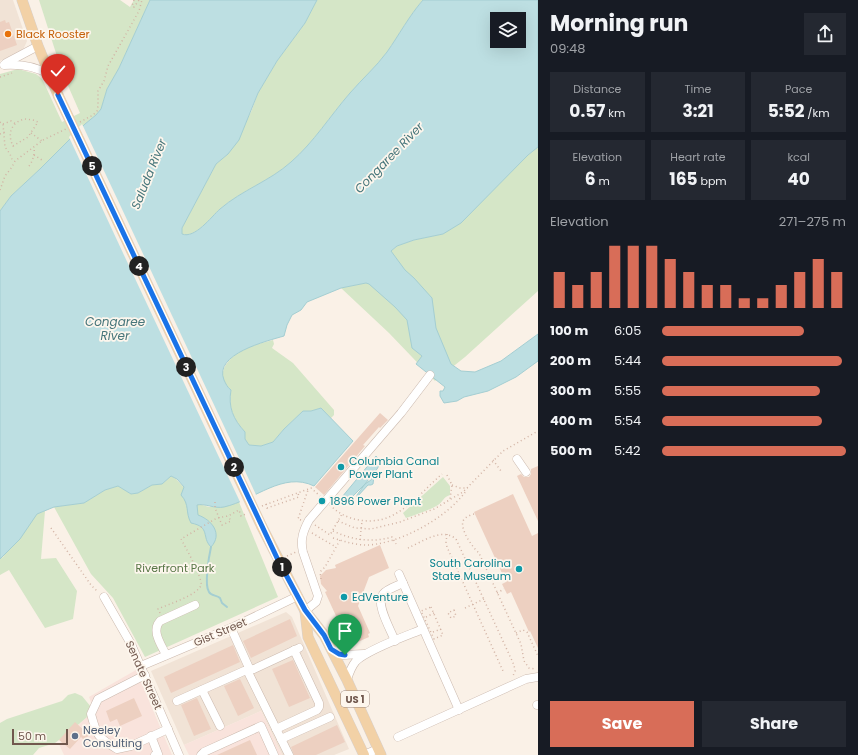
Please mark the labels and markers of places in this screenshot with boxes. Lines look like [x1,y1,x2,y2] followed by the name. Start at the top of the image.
[16,26,90,42] place label: Black Rooster
[3,29,13,39] marker: Black Rooster
[41,54,75,95] pin
[82,156,102,176] pin: 5
[129,256,149,276] pin: 4
[176,357,196,377] pin: 3
[349,453,439,482] place label: Columbia Canal Power Plant
[224,457,244,477] pin: 2
[336,462,346,472] marker: Columbia Canal Power Plant
[330,493,421,509] place label: 1896 Power Plant
[317,496,327,506] marker: 1896 Power Plant
[430,555,511,584] place label: South Carolina State Museum
[272,557,292,577] pin: 1
[514,564,524,574] marker: South Carolina State Museum
[352,589,409,605] place label: EdVenture
[339,592,349,602] marker: EdVenture
[328,614,362,655] pin
[83,722,142,751] place label: Neeley Consulting
[70,731,80,741] marker: Neeley Consulting

